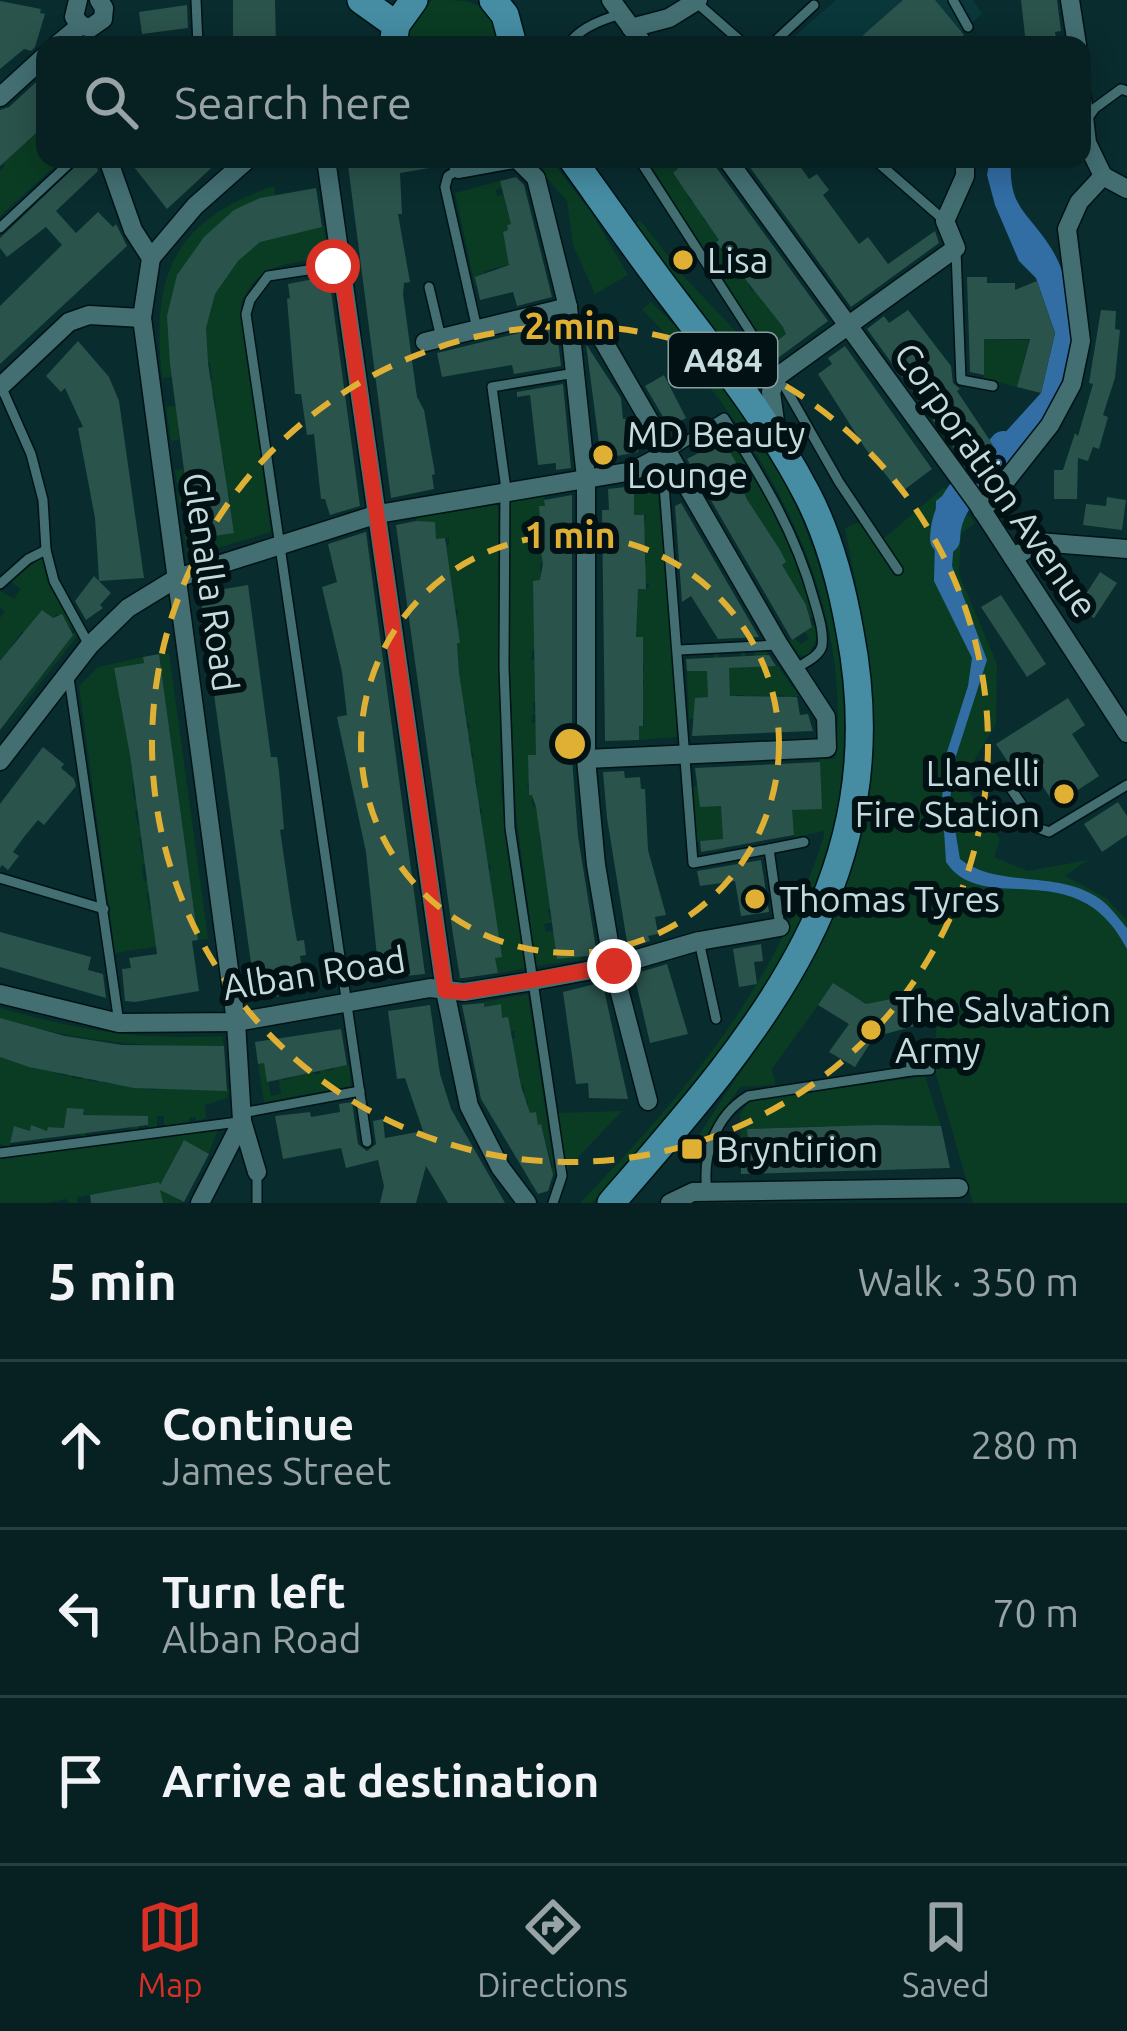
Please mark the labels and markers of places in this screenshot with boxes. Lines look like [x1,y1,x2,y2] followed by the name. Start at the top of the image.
[707,239,768,280] place label: Lisa
[670,247,696,273] marker: Lisa
[627,413,805,495] place label: MD Beauty Lounge
[590,442,616,468] marker: MD Beauty Lounge
[549,723,591,765] centre of rings
[855,752,1040,834] place label: Llanelli Fire Station
[1051,781,1077,807] marker: Llanelli Fire Station
[779,878,1000,919] place label: Thomas Tyres
[742,886,768,912] marker: Thomas Tyres
[895,988,1111,1070] place label: The Salvation Army
[858,1017,884,1043] marker: The Salvation Army
[716,1128,878,1169] place label: Bryntirion
[679,1136,705,1162] marker: Bryntirion

